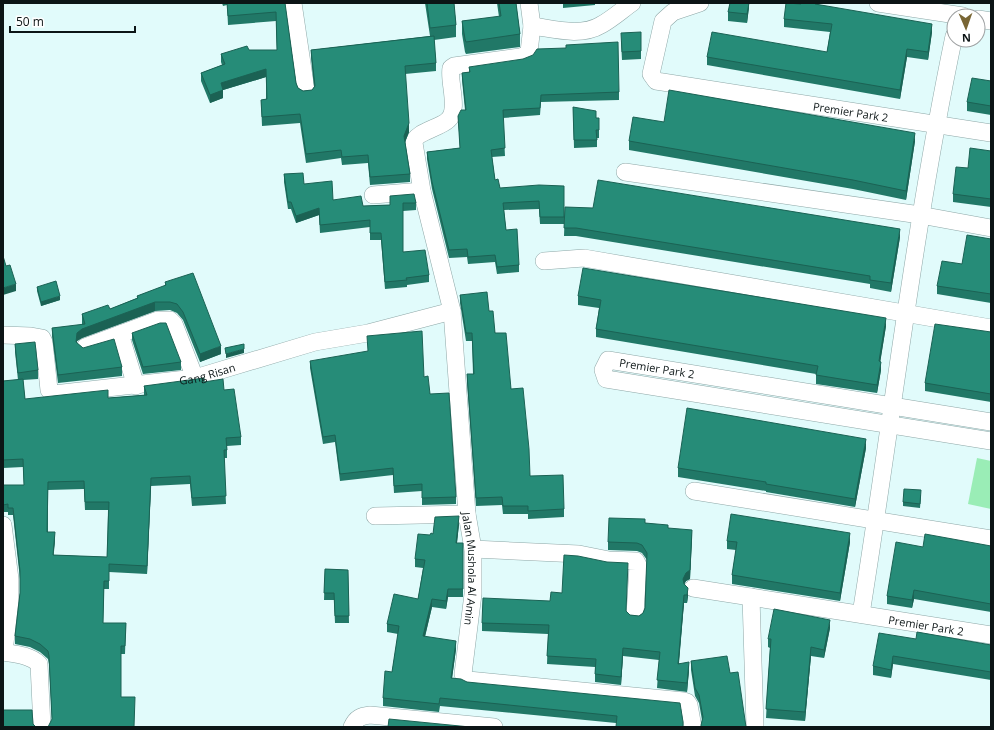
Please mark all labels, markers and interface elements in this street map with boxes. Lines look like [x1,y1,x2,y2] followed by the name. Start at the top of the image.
[10,8,135,34] scale bar
[946,8,986,48] north arrow
[16,13,44,30] text: 50 m
[962,31,971,46] text: N
[812,98,890,124] street label: Premier Park 2
[618,355,696,381] street label: Premier Park 2
[178,359,237,387] street label: Gang Risan
[459,511,481,626] street label: Jalan Mushola Al Amin
[887,611,965,638] street label: Premier Park 2

